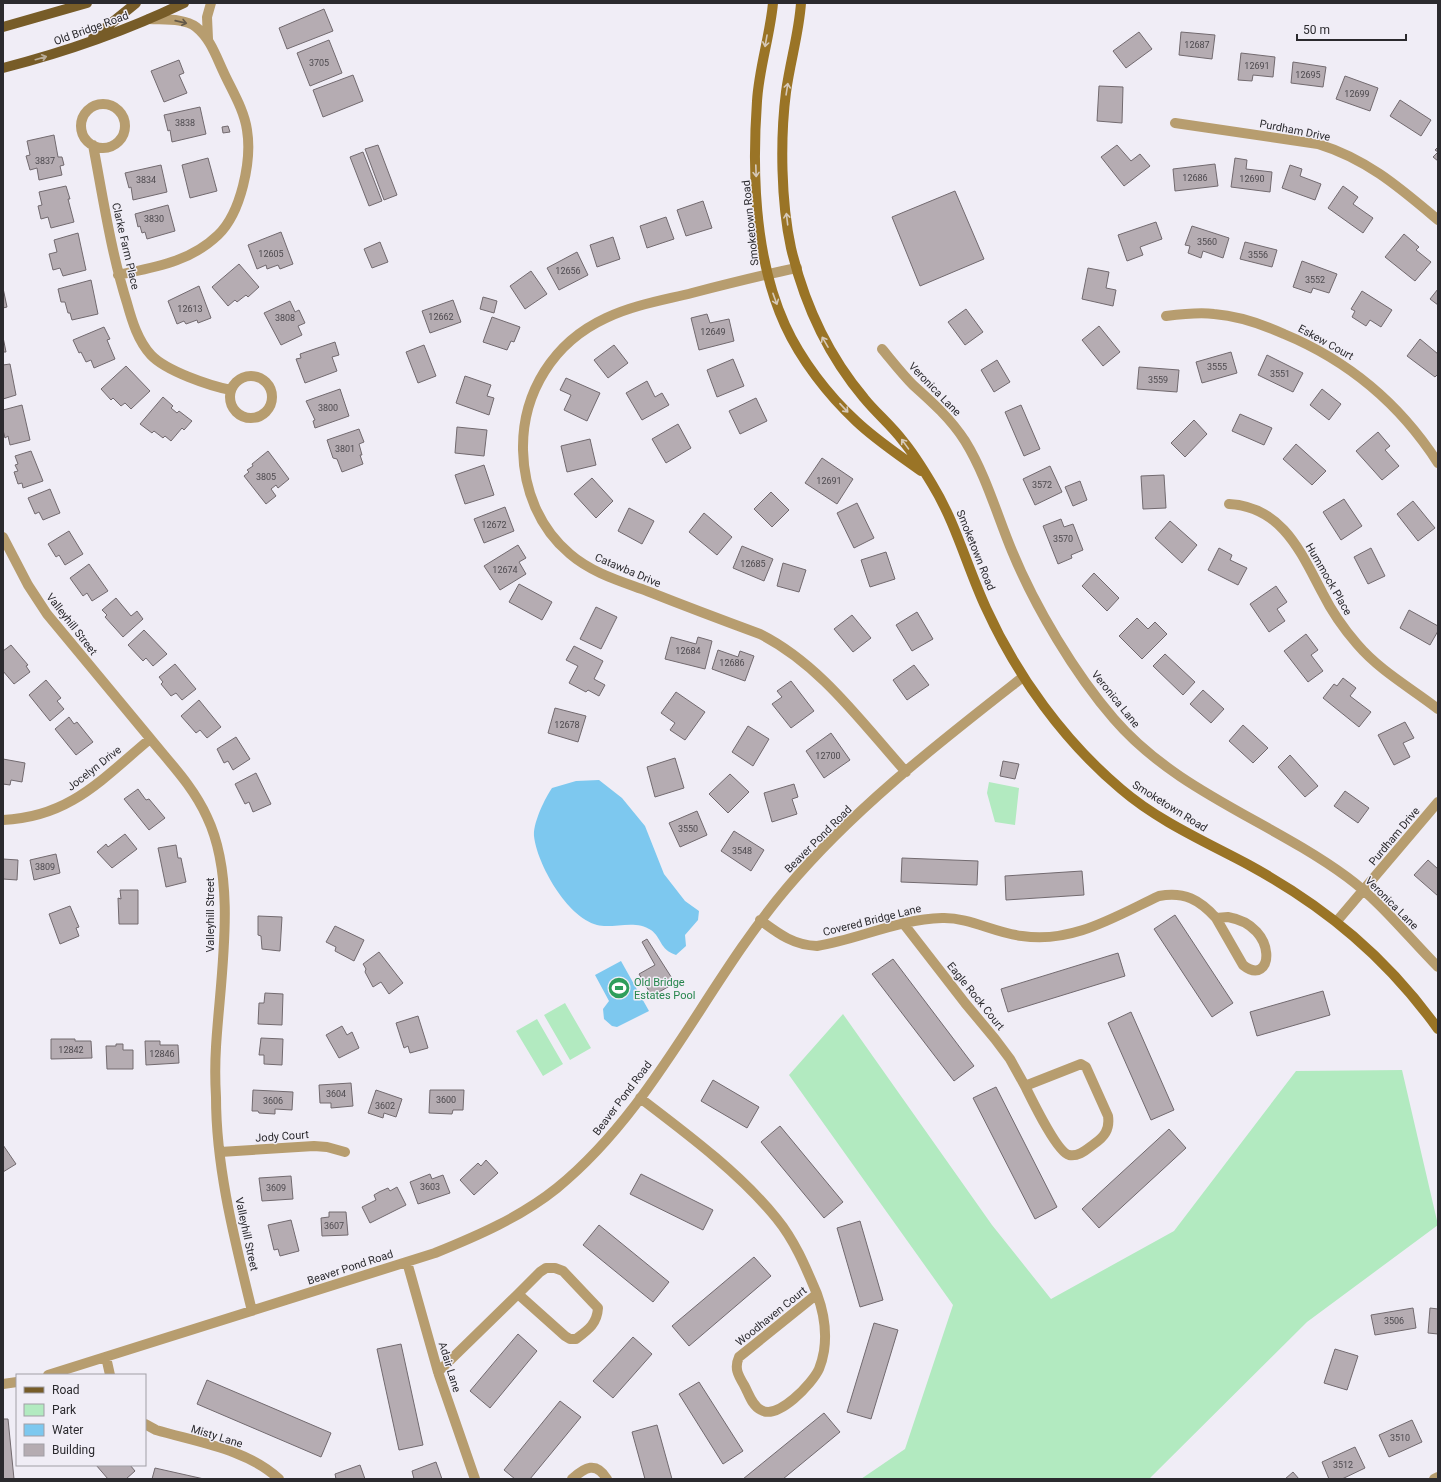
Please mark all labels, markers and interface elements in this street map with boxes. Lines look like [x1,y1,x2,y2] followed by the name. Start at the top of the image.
[52,9,130,48] street label: Old Bridge Road
[1297,16,1406,42] scale bar
[175,18,188,26] one-way arrow
[1303,23,1330,37] text: 50 m
[762,35,770,48] one-way arrow
[1184,40,1210,50] house number: 12687
[34,54,47,61] one-way arrow
[309,58,329,68] house number: 3705
[1244,61,1270,71] house number: 12691
[1295,70,1321,80] house number: 12695
[783,83,791,96] one-way arrow
[1344,89,1370,99] house number: 12699
[1258,117,1332,144] street label: Purdham Drive
[175,118,195,128] house number: 3838
[35,156,55,166] house number: 3837
[752,164,760,177] one-way arrow
[1182,173,1208,183] house number: 12686
[1239,174,1265,184] house number: 12690
[136,175,156,185] house number: 3834
[740,180,761,266] street label: Smoketown Road
[109,201,142,291] street label: Clarke Farm Place
[783,213,791,226] one-way arrow
[144,214,164,224] house number: 3830
[1197,237,1217,247] house number: 3560
[258,249,284,259] house number: 12605
[1248,250,1268,260] house number: 3556
[555,266,581,276] house number: 12656
[1305,275,1325,285] house number: 3552
[772,292,779,305] one-way arrow
[177,304,203,314] house number: 12613
[428,312,454,322] house number: 12662
[275,313,295,323] house number: 3808
[1296,322,1356,363] street label: Eskew Court
[700,327,726,337] house number: 12649
[821,336,829,348] one-way arrow
[906,360,964,419] street label: Veronica Lane
[1207,362,1227,372] house number: 3555
[1270,369,1290,379] house number: 3551
[1148,375,1168,385] house number: 3559
[318,403,338,413] house number: 3800
[839,403,849,413] one-way arrow
[901,438,909,449] one-way arrow
[335,444,355,454] house number: 3801
[256,472,276,482] house number: 3805
[816,476,842,486] house number: 12691
[1032,480,1052,490] house number: 3572
[953,508,998,592] street label: Smoketown Road
[481,520,507,530] house number: 12672
[1053,534,1073,544] house number: 3570
[1303,541,1354,618] street label: Hummock Place
[593,551,663,590] street label: Catawba Drive
[740,559,766,569] house number: 12685
[492,565,518,575] house number: 12674
[43,591,100,658] street label: Valleyhill Street
[675,646,701,656] house number: 12684
[719,658,745,668] house number: 12686
[1089,668,1143,731] street label: Veronica Lane
[554,720,580,730] house number: 12678
[65,743,124,794] street label: Jocelyn Drive
[815,751,841,761] house number: 12700
[1130,778,1210,835] street label: Smoketown Road
[782,803,855,876] street label: Beaver Pond Road
[1366,804,1423,868] street label: Purdham Drive
[678,824,698,834] house number: 3550
[732,846,752,856] house number: 3548
[35,862,55,872] house number: 3809
[1362,874,1421,933] street label: Veronica Lane
[204,877,217,952] street label: Valleyhill Street
[822,902,923,939] street label: Covered Bridge Lane
[944,960,1007,1033] street label: Eagle Rock Court
[606,975,632,1001] sports icon: Old Bridge Estates Pool
[634,976,695,1002] place label: Old Bridge Estates Pool
[58,1045,84,1055] house number: 12842
[149,1049,175,1059] house number: 12846
[590,1059,655,1138] street label: Beaver Pond Road
[326,1089,346,1099] house number: 3604
[436,1095,456,1105] house number: 3600
[263,1096,283,1106] house number: 3606
[375,1101,395,1111] house number: 3602
[255,1128,310,1145] street label: Jody Court
[420,1182,440,1192] house number: 3603
[266,1183,286,1193] house number: 3609
[232,1196,261,1272] street label: Valleyhill Street
[324,1221,344,1231] house number: 3607
[306,1247,395,1287] street label: Beaver Pond Road
[733,1284,810,1349] street label: Woodhaven Court
[1384,1316,1404,1326] house number: 3506
[436,1340,463,1394] street label: Adair Lane
[16,1374,146,1466] legend
[52,1383,80,1397] text: Road
[52,1403,77,1417] text: Park
[189,1422,244,1451] street label: Misty Lane
[52,1423,83,1437] text: Water
[1390,1433,1410,1443] house number: 3510
[52,1443,95,1457] text: Building
[1333,1460,1353,1470] house number: 3512

